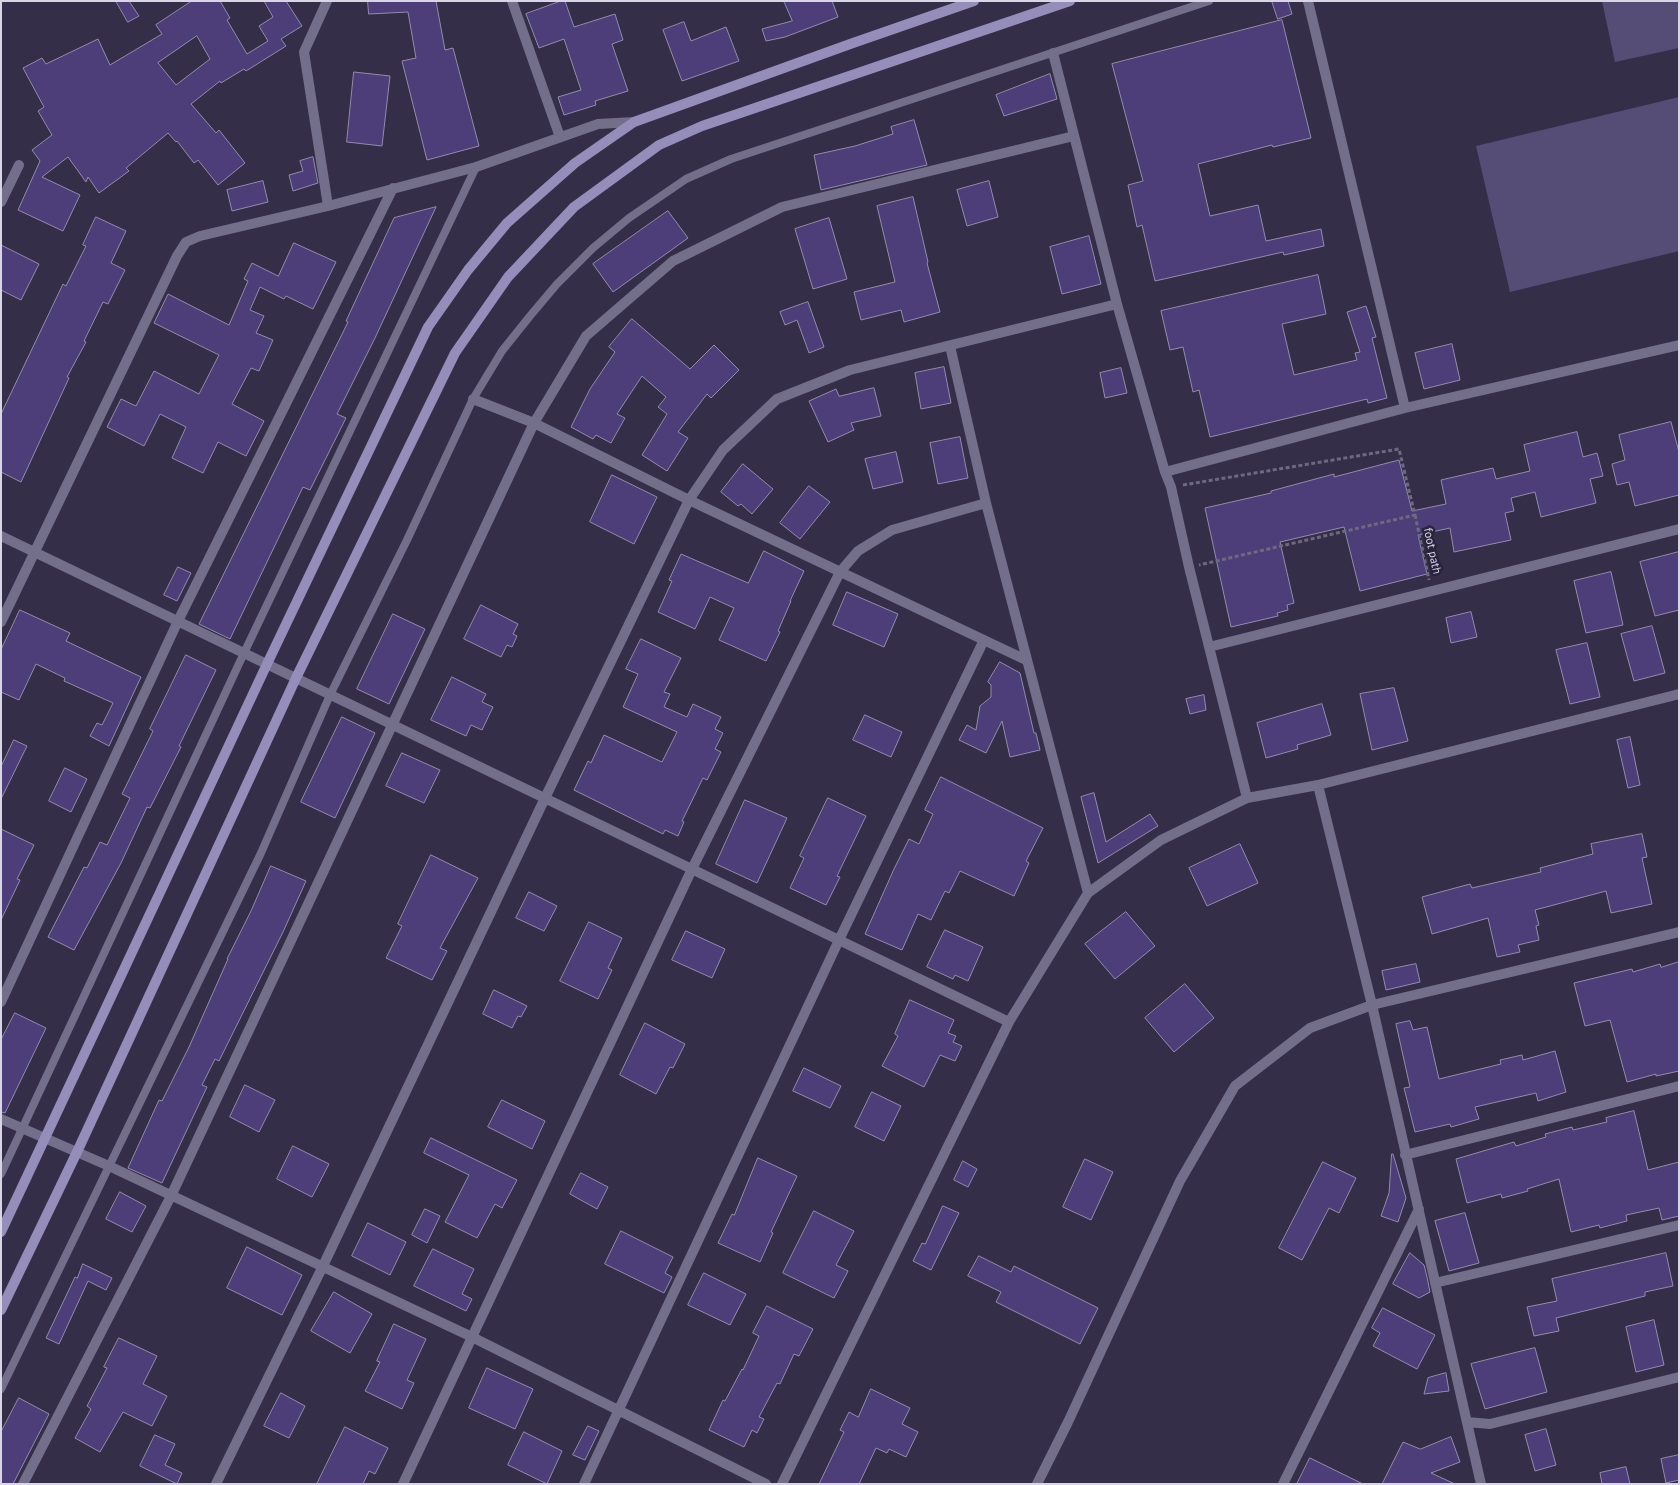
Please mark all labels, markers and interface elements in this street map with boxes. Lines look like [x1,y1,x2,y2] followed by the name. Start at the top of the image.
[1420,527,1444,575] street label: foot path

